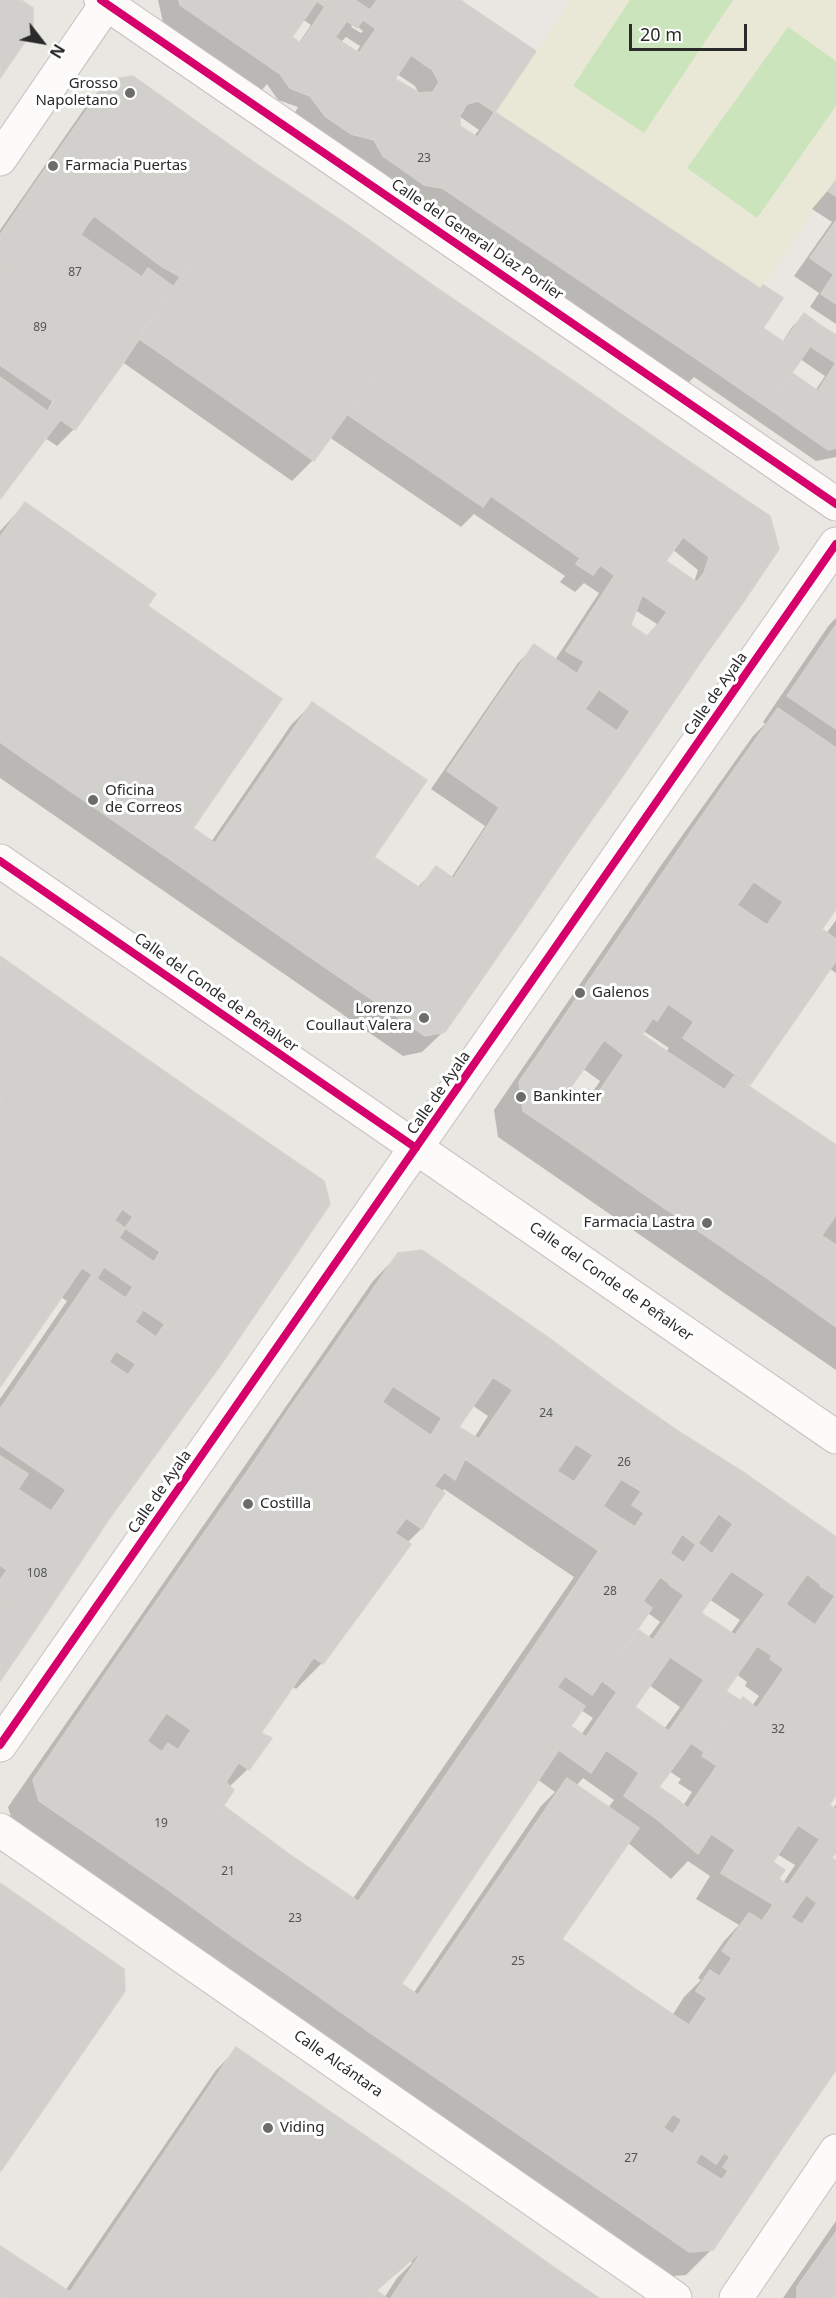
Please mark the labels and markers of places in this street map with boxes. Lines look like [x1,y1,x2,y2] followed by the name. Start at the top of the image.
[35,75,118,110] place label: Grosso Napoletano
[123,86,137,100] marker: Grosso Napoletano
[65,157,187,175] place label: Farmacia Puertas
[46,159,60,173] marker: Farmacia Puertas
[105,782,182,817] place label: Oficina de Correos
[86,793,100,807] marker: Oficina de Correos
[592,984,649,1002] place label: Galenos
[573,986,587,1000] marker: Galenos
[306,1000,412,1035] place label: Lorenzo Coullaut Valera
[417,1011,431,1025] marker: Lorenzo Coullaut Valera
[533,1088,602,1106] place label: Bankinter
[514,1090,528,1104] marker: Bankinter
[584,1214,695,1232] place label: Farmacia Lastra
[700,1216,714,1230] marker: Farmacia Lastra
[260,1495,311,1513] place label: Costilla
[241,1497,255,1511] marker: Costilla
[280,2119,324,2137] place label: Viding
[261,2121,275,2135] marker: Viding

